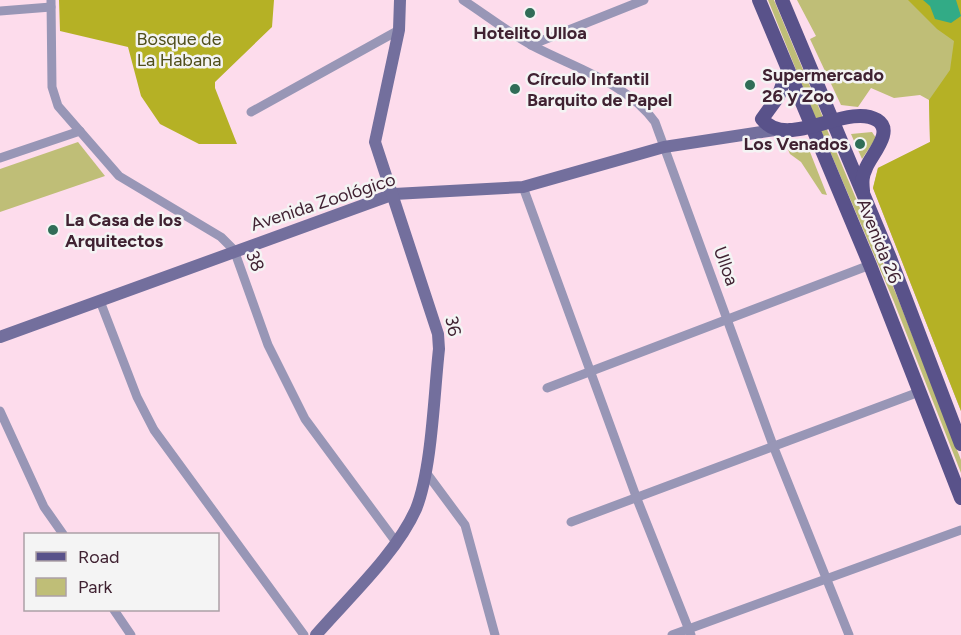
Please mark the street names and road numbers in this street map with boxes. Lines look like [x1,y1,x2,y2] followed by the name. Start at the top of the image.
[248,168,398,236] street label: Avenida Zoológico
[852,195,906,287] street label: Avenida 26
[709,243,743,289] street label: Ulloa
[241,247,269,275] street label: 38
[440,314,466,338] street label: 36

